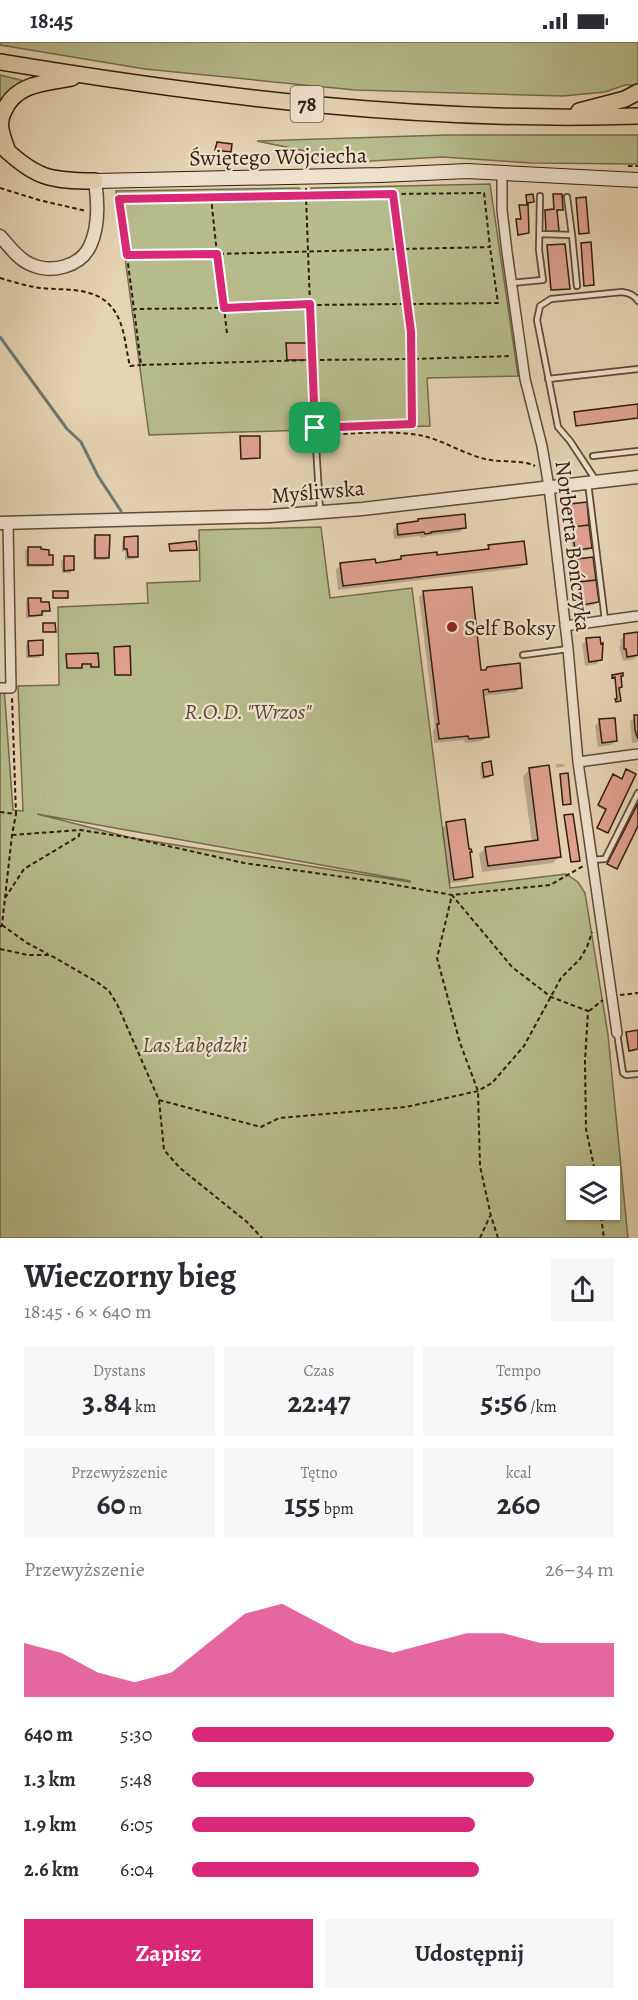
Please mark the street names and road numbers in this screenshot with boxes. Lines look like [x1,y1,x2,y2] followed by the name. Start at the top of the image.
[290,86,324,122] road number: 78
[189,140,368,174] street label: Świętego Wojciecha
[548,459,598,634] street label: Norberta Bończyka
[270,473,367,511] street label: Myśliwska

